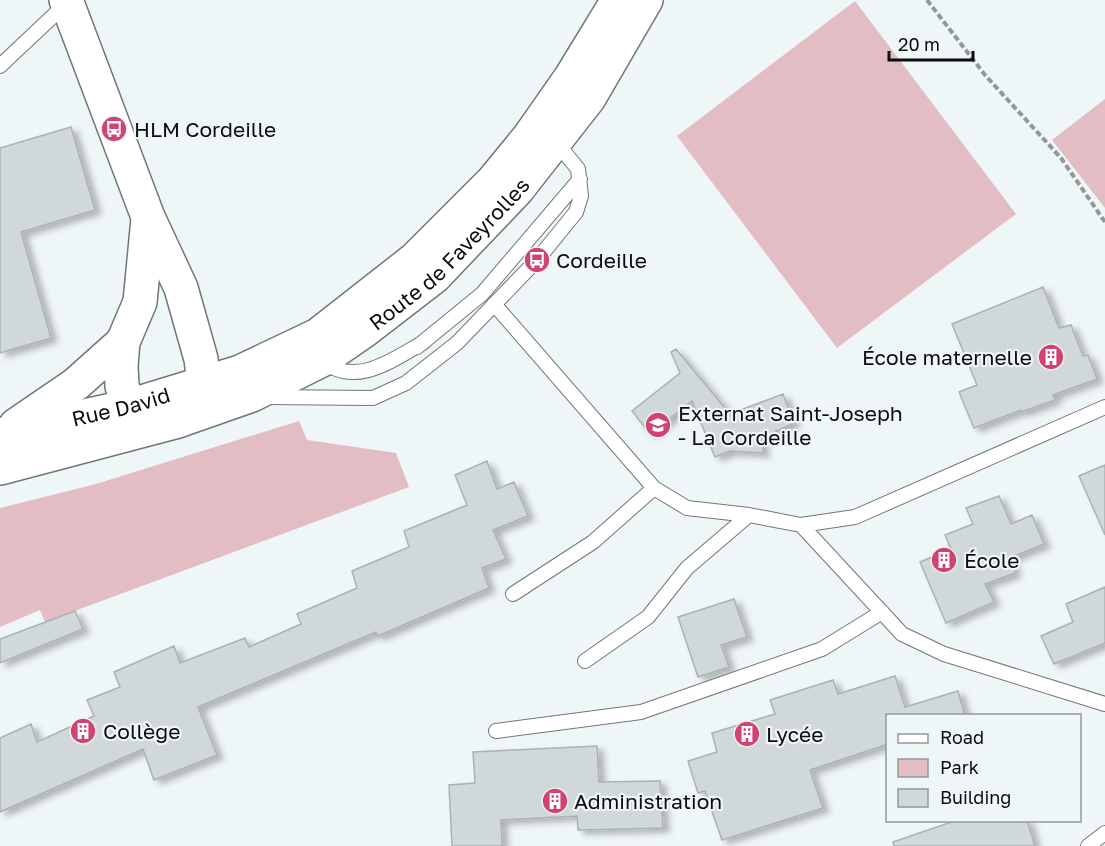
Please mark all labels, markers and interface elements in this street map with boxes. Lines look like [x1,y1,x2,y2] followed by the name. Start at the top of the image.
[889,24,973,62] scale bar
[898,33,940,55] text: 20 m
[99,114,129,144] bus stop icon: HLM Cordeille
[134,116,276,142] place label: HLM Cordeille
[364,172,535,335] street label: Route de Faveyrolles
[522,245,552,275] bus stop icon: Cordeille
[556,247,647,273] place label: Cordeille
[1036,342,1066,372] building icon: École maternelle
[862,344,1032,370] place label: École maternelle
[69,381,173,432] street label: Rue David
[678,400,903,450] place label: Externat Saint-Joseph - La Cordeille
[643,410,673,440] school or university icon: Externat Saint-Joseph - La Cordeille
[929,545,959,575] building icon: École
[964,547,1019,573] place label: École
[886,714,1081,822] legend
[68,716,98,746] building icon: Collège
[103,718,180,744] place label: Collège
[732,719,762,749] building icon: Lycée
[766,721,823,747] place label: Lycée
[940,726,984,748] text: Road
[940,756,979,778] text: Park
[540,786,570,816] building icon: Administration
[940,786,1011,808] text: Building
[574,788,722,814] place label: Administration

